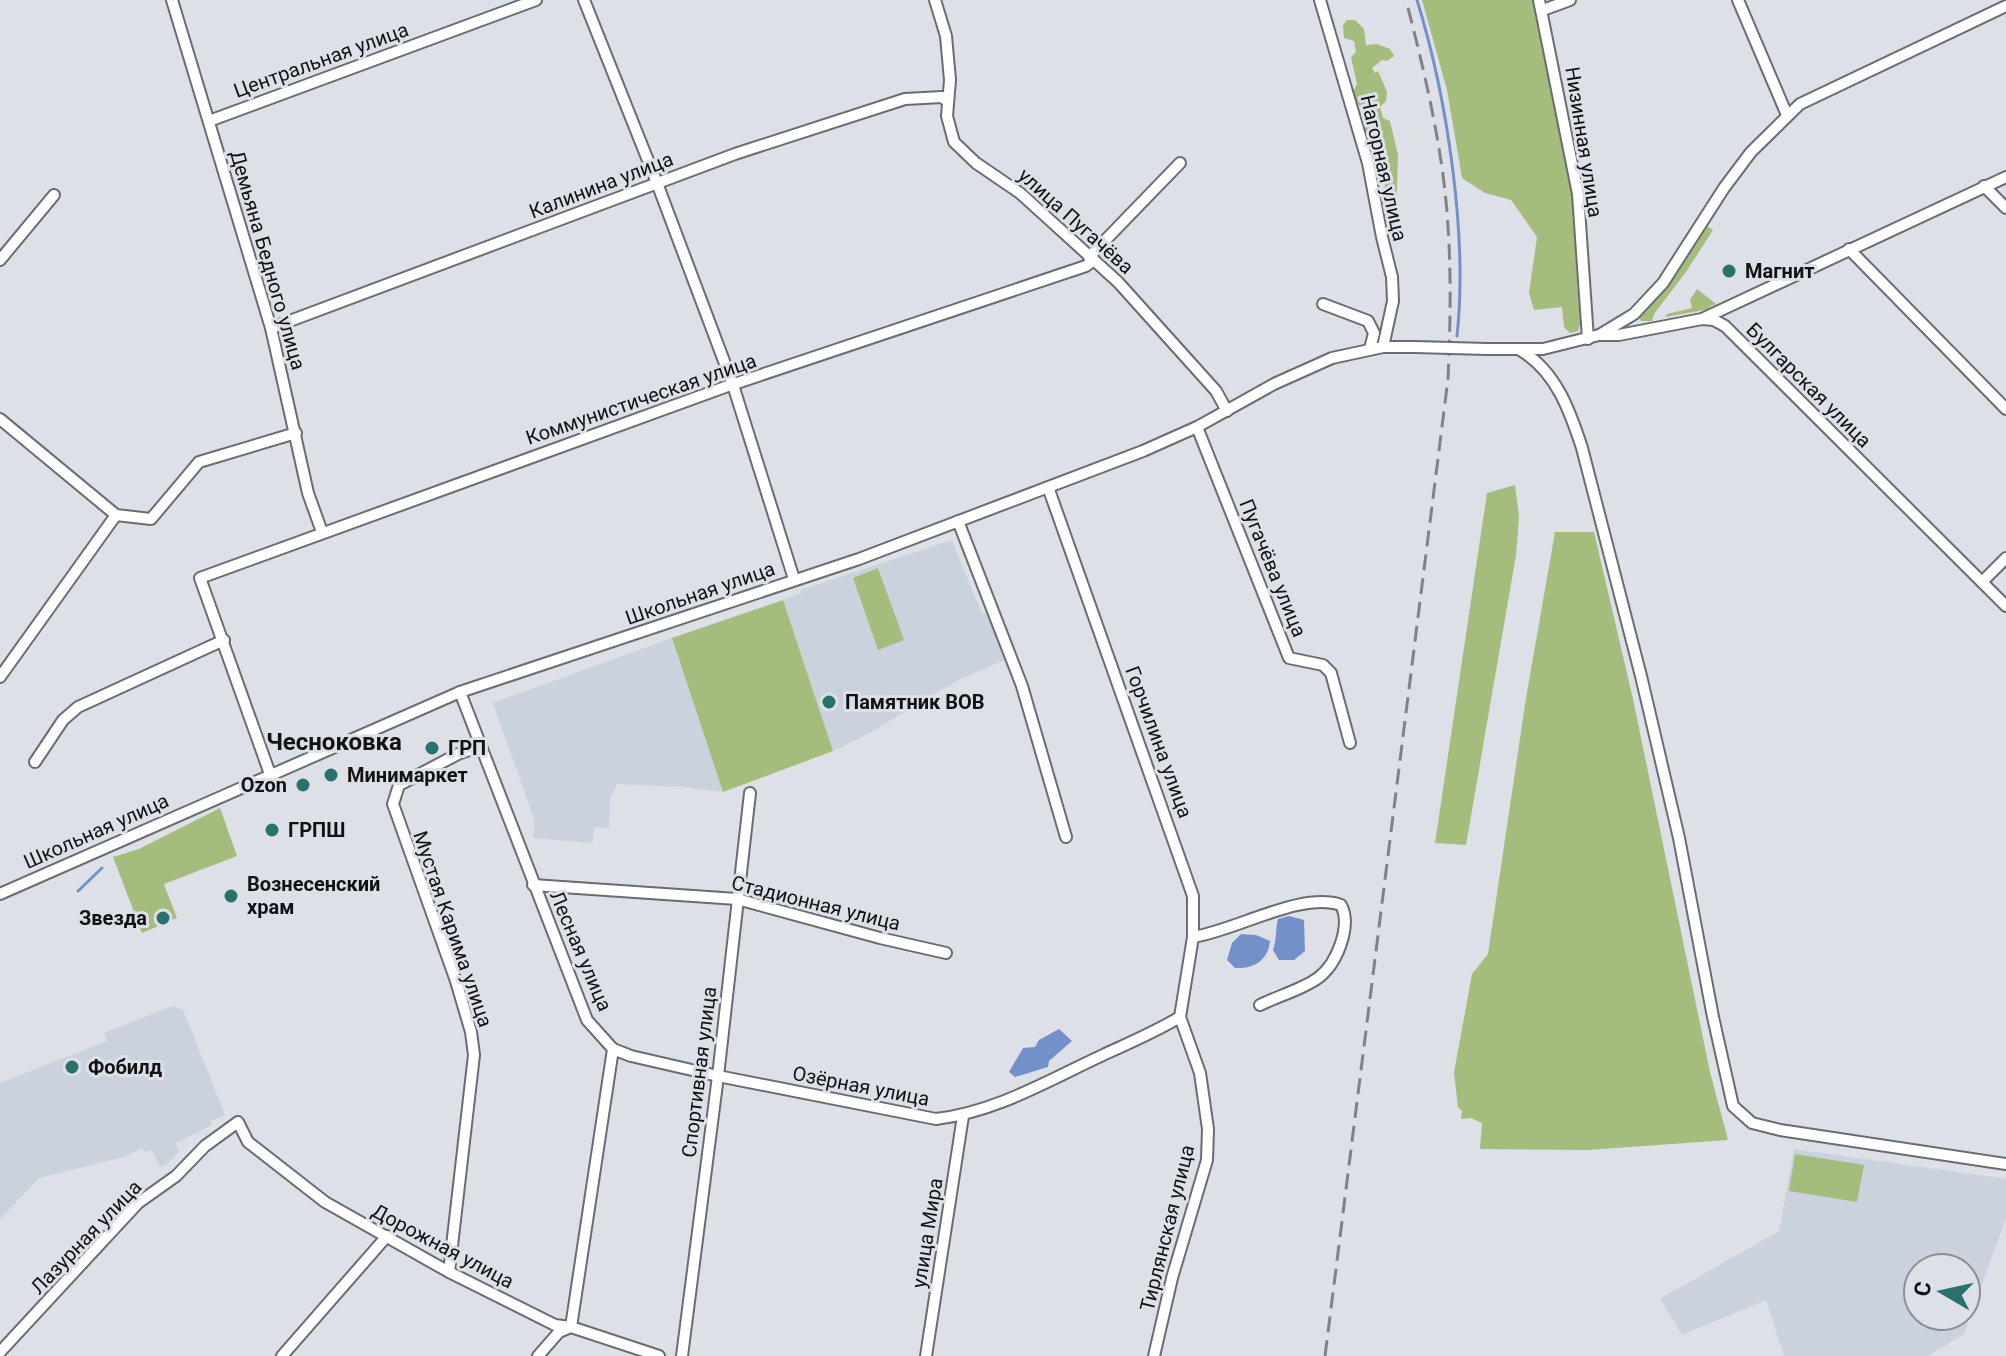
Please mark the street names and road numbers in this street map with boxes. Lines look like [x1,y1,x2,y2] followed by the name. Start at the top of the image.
[230,17,412,103] street label: Центральная улица
[1560,65,1608,219] street label: Низинная улица
[1356,93,1412,243] street label: Нагорная улица
[225,147,311,373] street label: Демьяна Бедного улица
[526,147,676,223] street label: Калинина улица
[1013,163,1139,279] street label: улица Пугачёва
[1742,318,1876,452] street label: Булгарская улица
[523,348,759,450] street label: Коммунистическая улица
[1234,496,1312,640] street label: Пугачёва улица
[622,556,778,630] street label: Школьная улица
[1120,663,1198,821] street label: Горчилина улица
[20,788,172,874] street label: Школьная улица
[408,828,498,1030] street label: Мустая Карима улица
[729,870,903,936] street label: Стадионная улица
[545,887,617,1015] street label: Лесная улица
[677,985,721,1159] street label: Спортивная улица
[790,1061,932,1111] street label: Озёрная улица
[1135,1142,1199,1314] street label: Тирлянская улица
[26,1175,146,1299] street label: Лазурная улица
[906,1176,948,1290] street label: улица Мира
[368,1198,518,1294] street label: Дорожная улица

